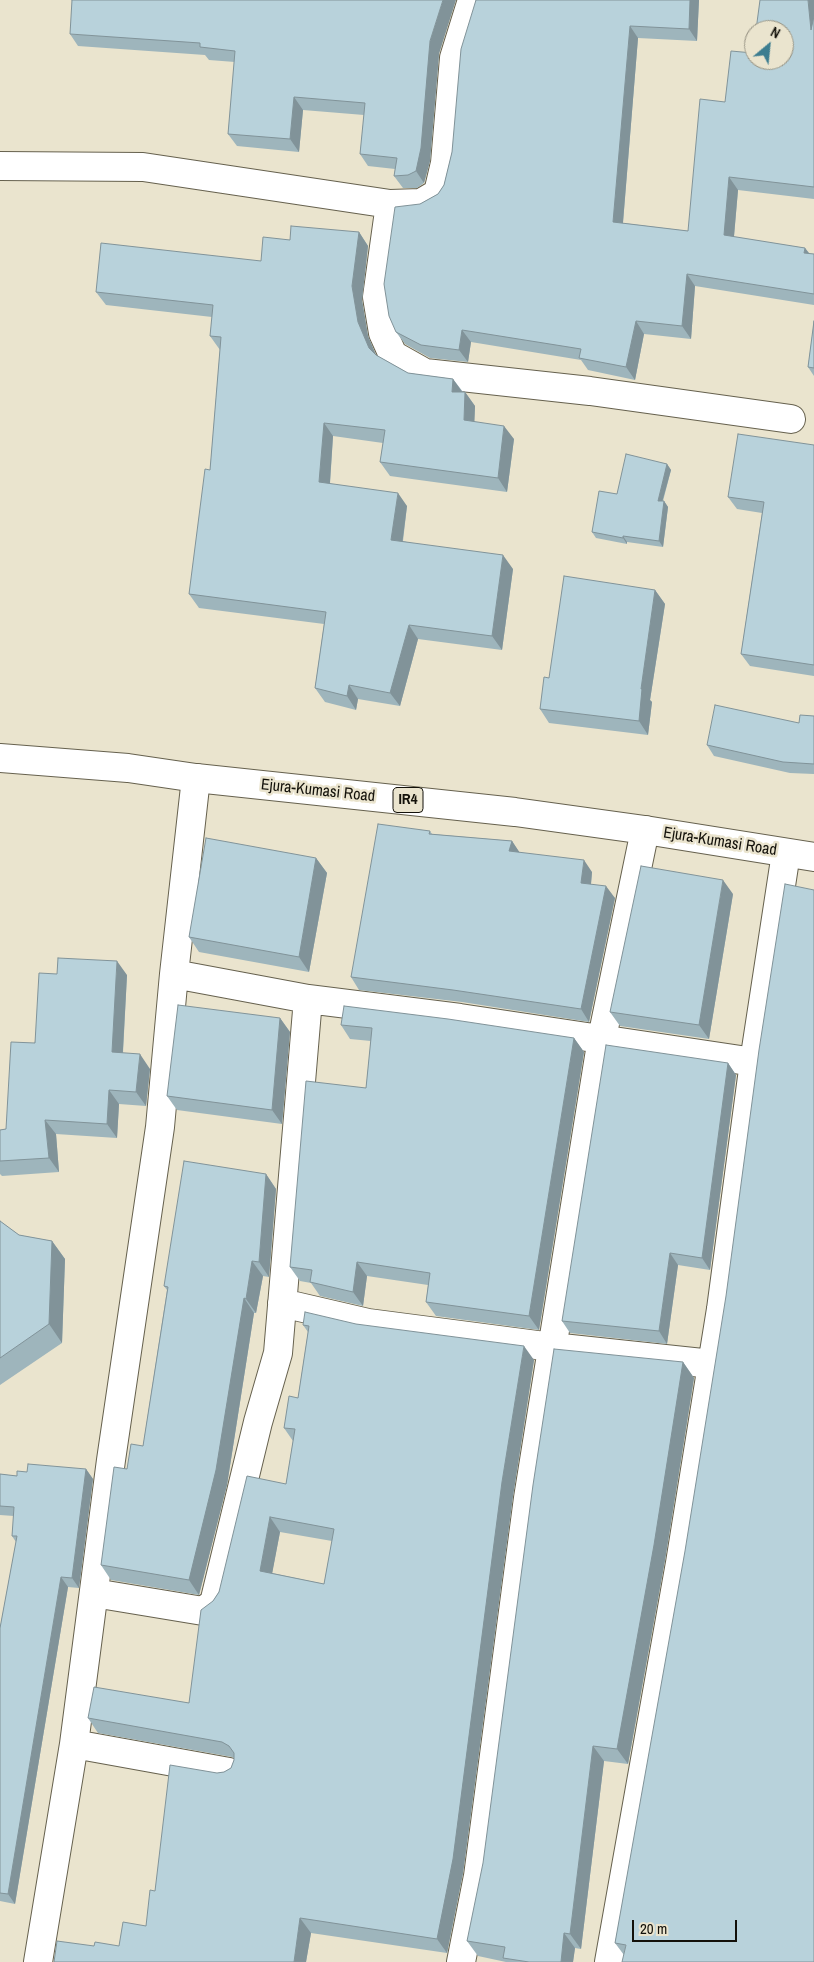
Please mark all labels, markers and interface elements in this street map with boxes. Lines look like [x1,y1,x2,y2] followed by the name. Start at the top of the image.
[744,20,794,70] north arrow
[768,23,783,43] text: N
[260,775,376,807] street label: Ejura-Kumasi Road
[393,788,423,812] road number: IR4
[662,824,778,860] street label: Ejura-Kumasi Road
[634,1910,739,1942] scale bar
[640,1918,667,1939] text: 20 m

